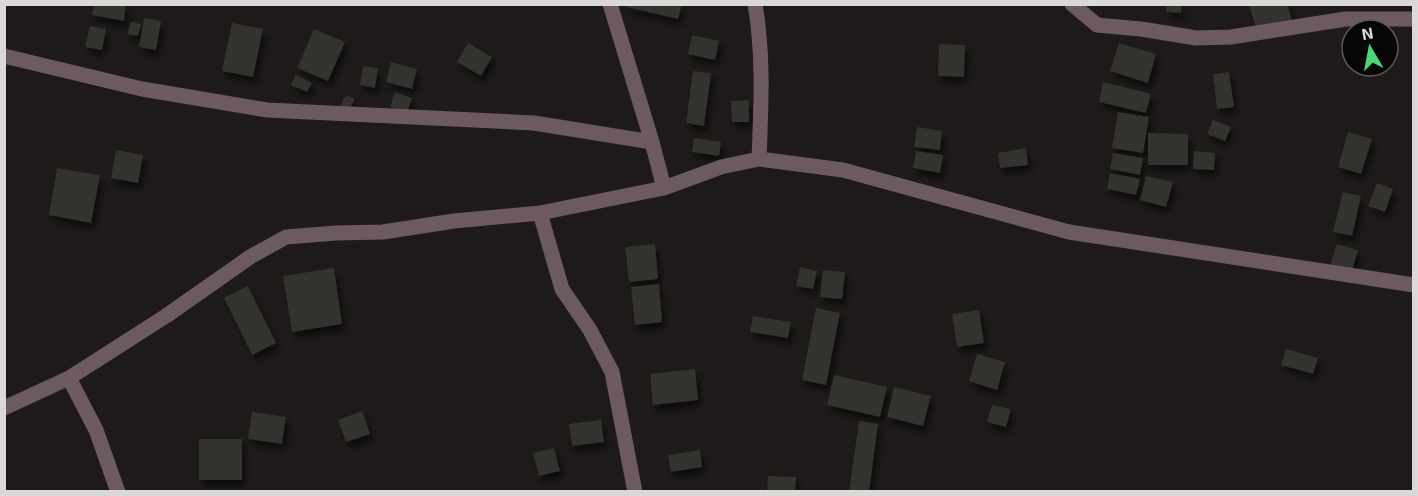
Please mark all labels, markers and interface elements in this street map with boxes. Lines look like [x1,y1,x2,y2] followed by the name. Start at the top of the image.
[1340,18,1400,78] north arrow
[1360,22,1375,43] text: N

